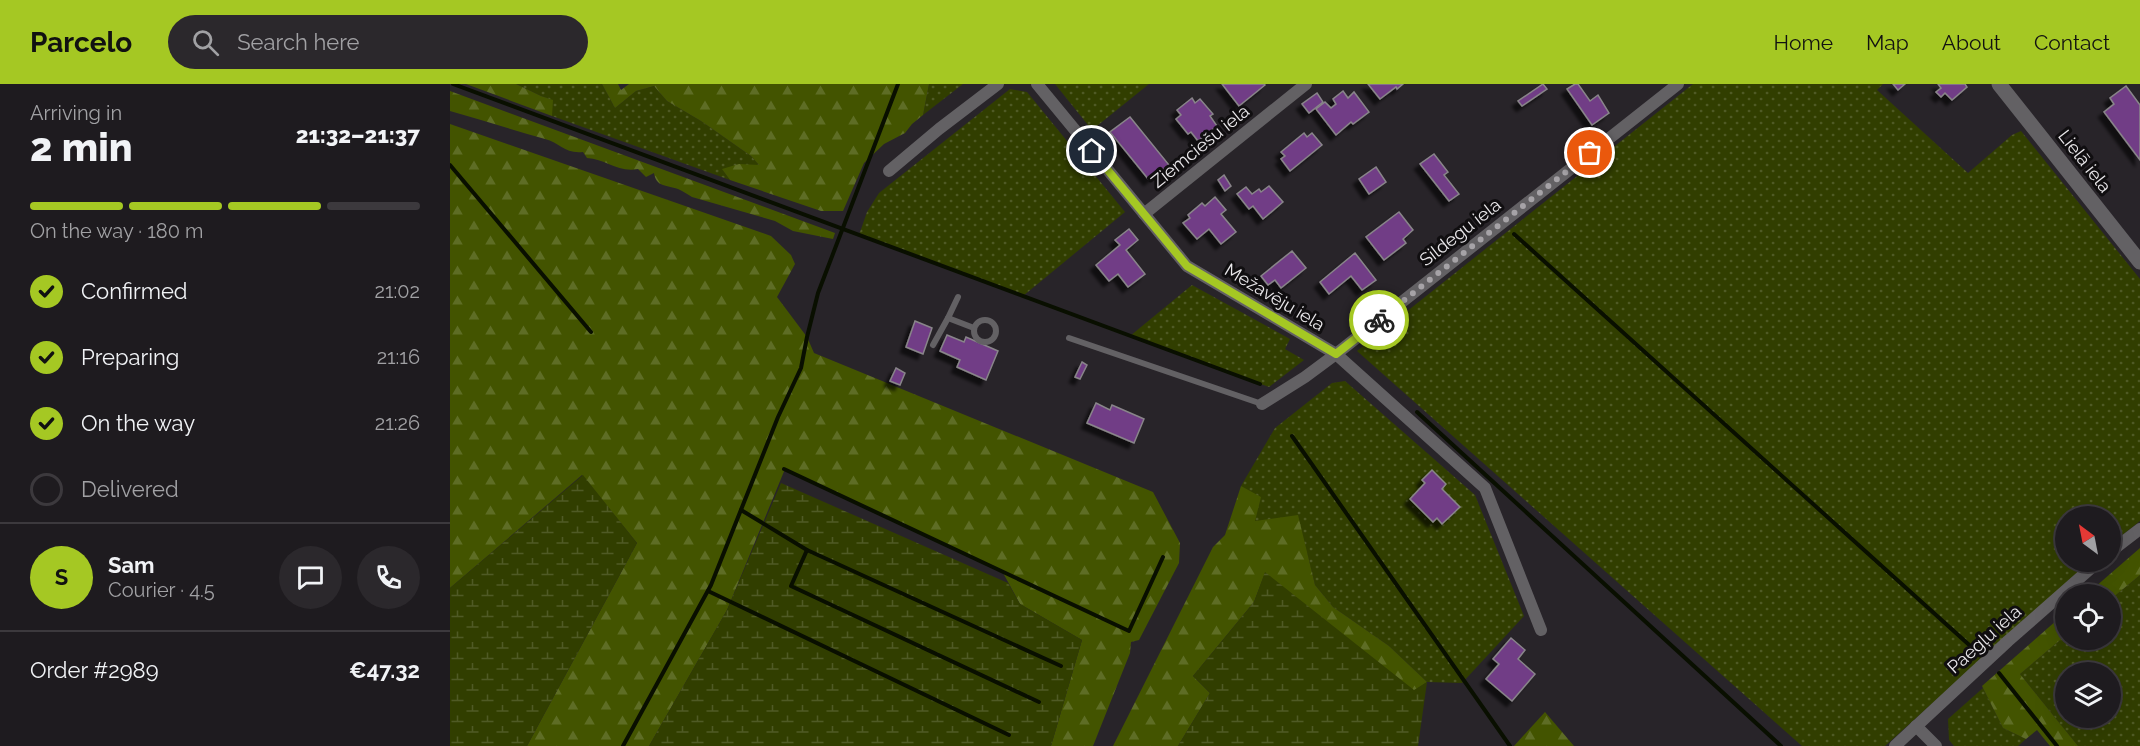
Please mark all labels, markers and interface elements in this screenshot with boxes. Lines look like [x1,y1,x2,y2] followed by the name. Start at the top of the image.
[168,15,588,69] search box
[30,26,132,59] text: Parcelo
[189,26,222,59] icon: search
[237,29,359,55] text: Search here
[1774,30,1833,55] text: Home
[1866,30,1909,55] text: Map
[1942,30,2001,55] text: About
[2034,30,2110,55] text: Contact
[1147,100,1253,192] street label: Ziemciešu iela
[30,101,122,125] text: Arriving in
[296,122,420,148] text: 21:32–21:37
[30,124,133,170] text: 2 min
[1066,125,1117,176] pin
[2054,126,2116,196] street label: Lielā iela
[1564,127,1615,178] pin
[1075,134,1108,167] icon: home
[1573,136,1606,169] icon: bag
[1415,194,1505,270] street label: Sildegu iela
[30,219,203,243] text: On the way · 180 m
[1221,259,1329,335] street label: Mežavēju iela
[30,275,63,308] icon: check
[81,278,188,304] text: Confirmed
[375,279,420,303] text: 21:02
[1349,290,1409,350] courier
[1363,304,1396,337] icon: bike
[30,341,63,374] icon: check
[81,344,179,370] text: Preparing
[377,345,420,369] text: 21:16
[30,407,63,440] icon: check
[81,410,195,436] text: On the way
[375,411,420,435] text: 21:26
[81,476,179,502] text: Delivered
[2055,506,2121,572] north arrow
[2055,506,2121,728] map controls
[279,546,342,609] button: chat
[357,546,420,609] button: phone
[108,552,155,578] text: Sam
[55,564,68,590] text: S
[108,578,215,602] text: Courier · 4.5
[2055,584,2121,650] button: locate
[1943,600,2025,678] street label: Paegļu iela
[30,657,159,683] text: Order #2989
[349,657,420,683] text: €47.32
[2055,662,2121,728] button: layers

